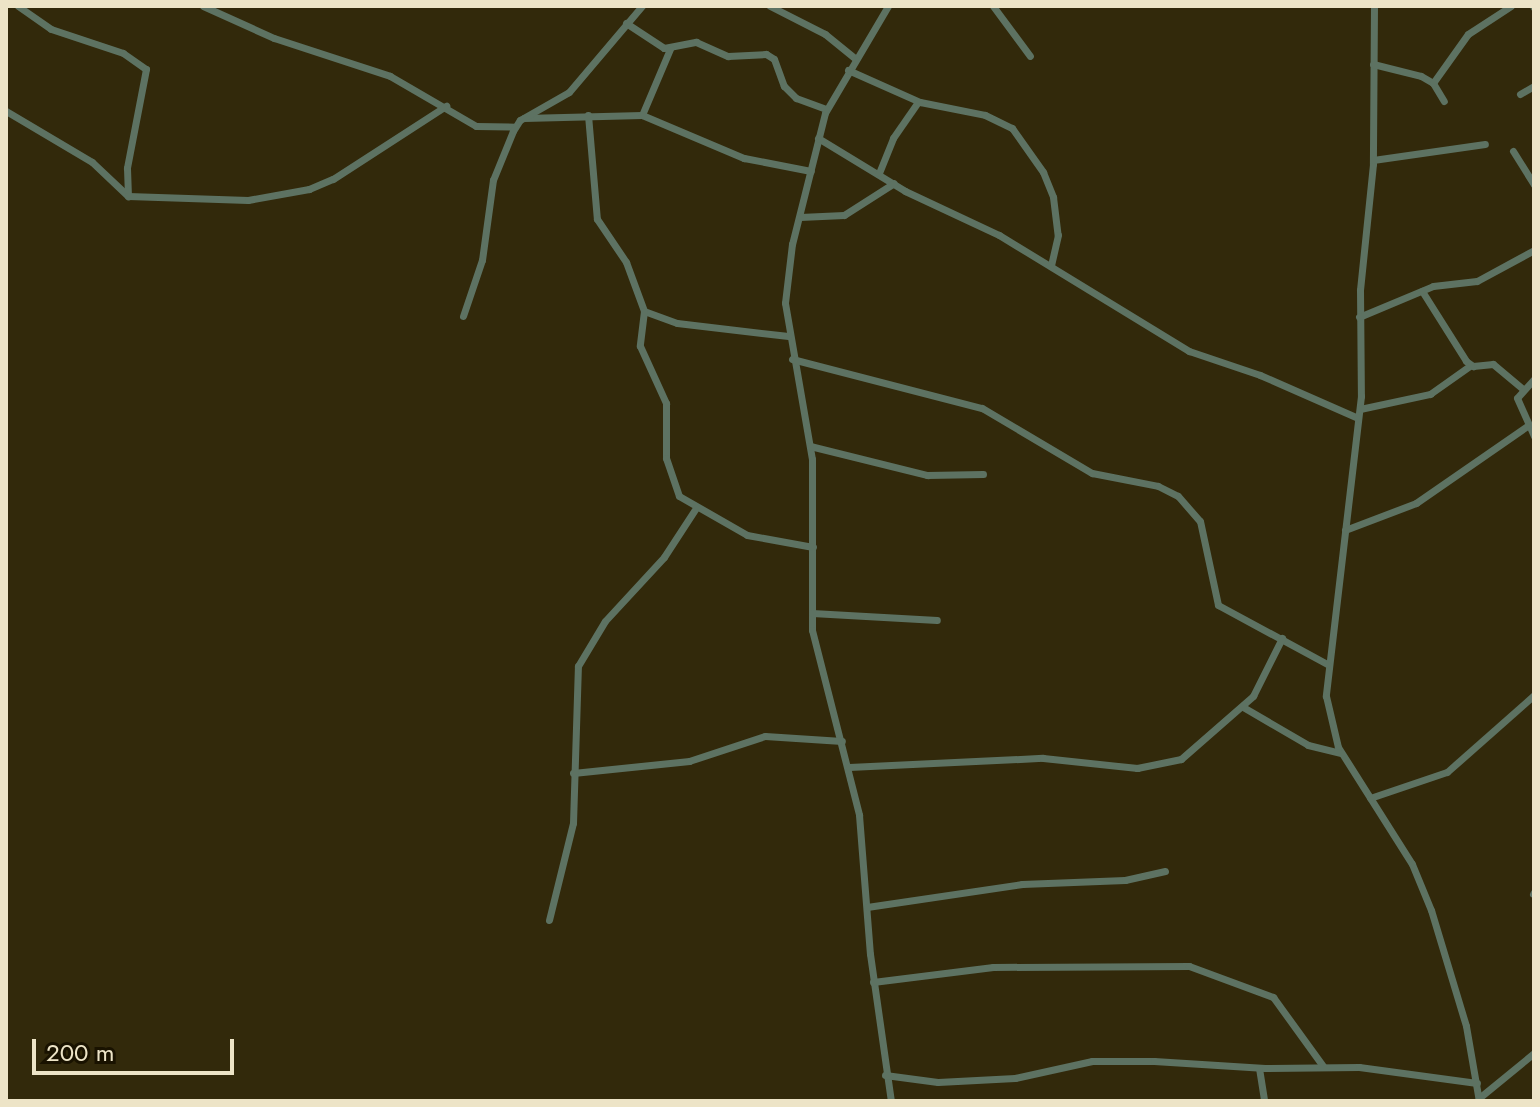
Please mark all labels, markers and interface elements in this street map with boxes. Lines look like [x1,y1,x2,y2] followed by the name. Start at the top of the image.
[36,1023,238,1073] scale bar
[46,1035,114,1070] text: 200 m

